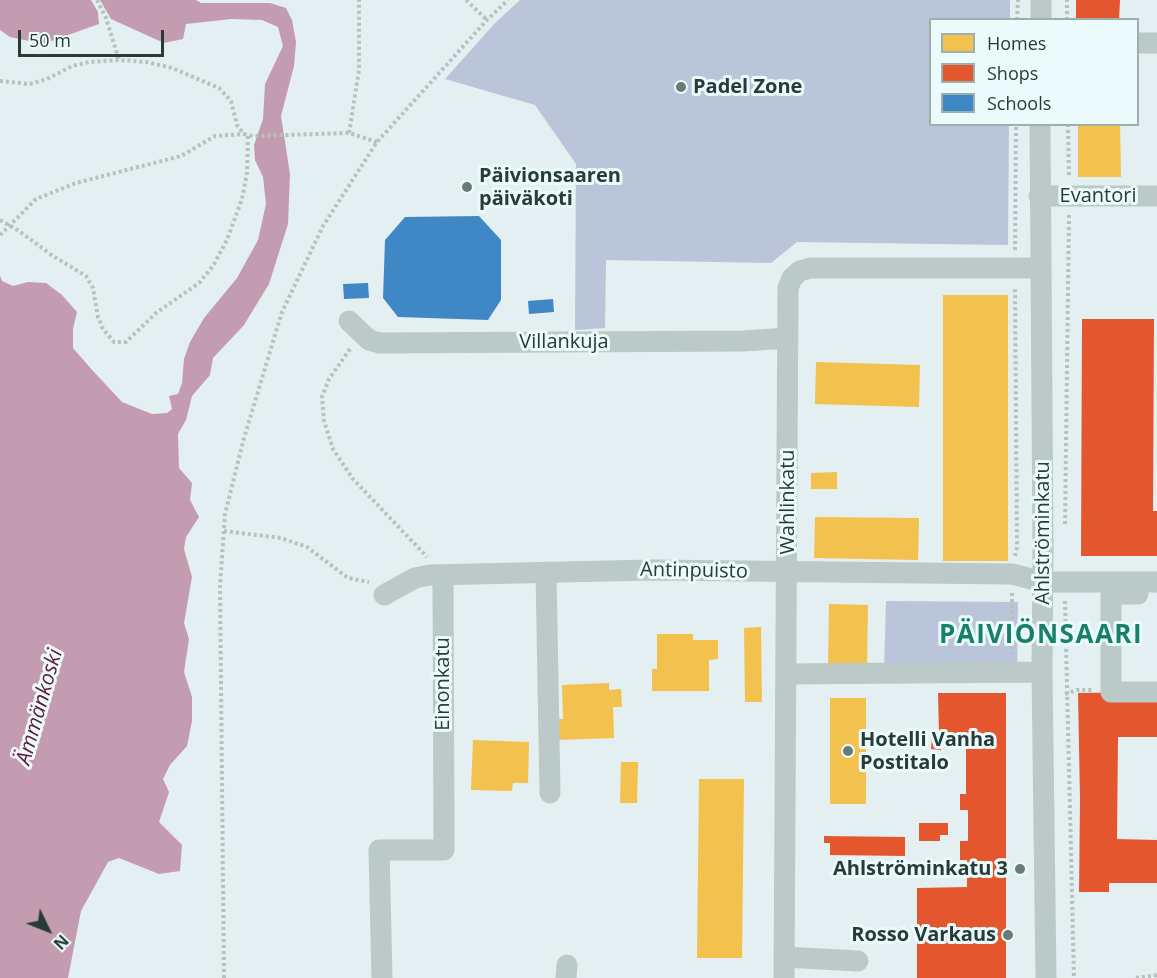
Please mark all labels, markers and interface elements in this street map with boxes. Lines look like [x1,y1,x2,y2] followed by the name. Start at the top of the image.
[21,18,166,56] scale bar
[929,18,1139,126] legend
[29,28,71,52] text: 50 m
[987,31,1046,55] text: Homes
[987,61,1038,85] text: Shops
[693,75,802,99] place label: Padel Zone
[674,80,688,94] marker: Padel Zone
[987,91,1051,115] text: Schools
[479,164,621,211] place label: Päivionsaaren päiväkoti
[460,180,474,194] marker: Päivionsaaren päiväkoti
[1060,184,1136,208] street label: Evantori
[519,330,609,354] street label: Villankuja
[776,449,800,555] street label: Wahlinkatu
[1031,461,1055,605] street label: Ahlströminkatu
[640,558,748,584] street label: Antinpuisto
[939,620,1143,652] district label: PÄIVIÖNSAARI
[431,637,455,731] street label: Einonkatu
[11,646,69,768] water label: Ämmänkoski
[860,728,995,775] place label: Hotelli Vanha Postitalo
[841,744,855,758] marker: Hotelli Vanha Postitalo
[833,857,1008,881] place label: Ahlströminkatu 3
[1013,862,1027,876] marker: Ahlströminkatu 3
[18,900,78,960] north arrow
[851,923,996,947] place label: Rosso Varkaus
[1001,928,1015,942] marker: Rosso Varkaus
[49,930,74,955] text: N

